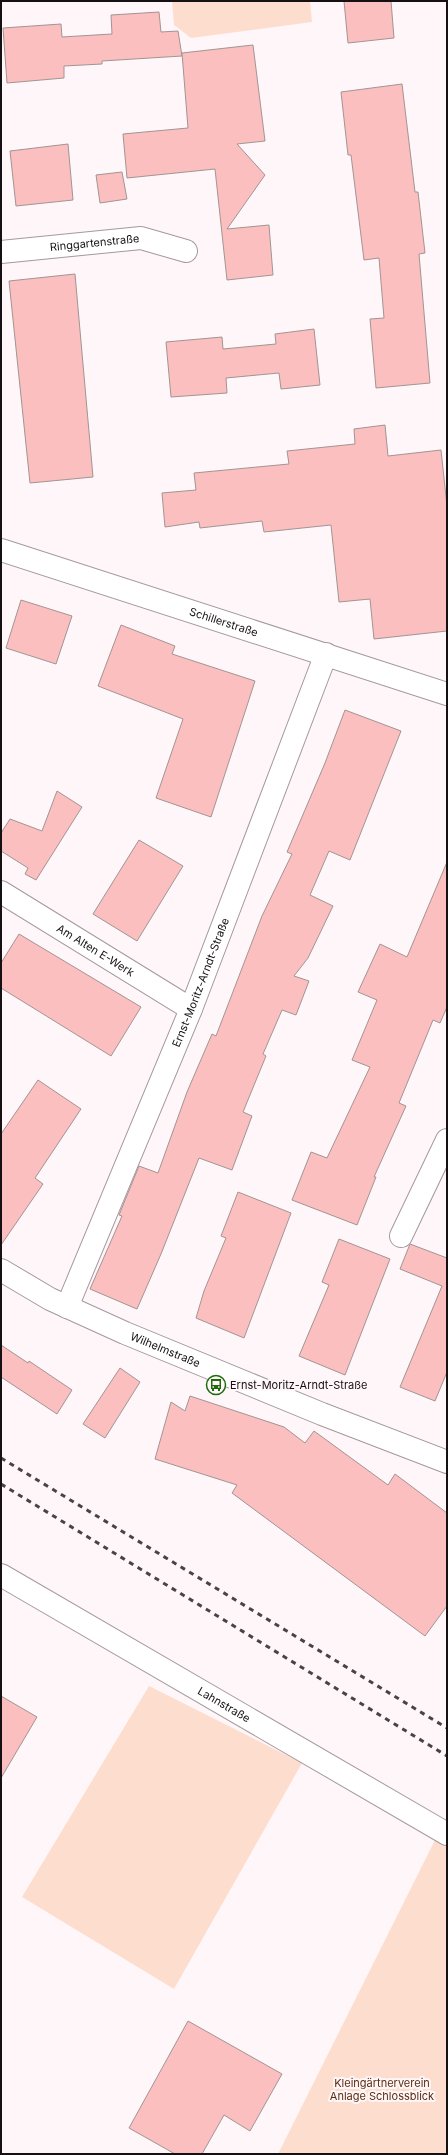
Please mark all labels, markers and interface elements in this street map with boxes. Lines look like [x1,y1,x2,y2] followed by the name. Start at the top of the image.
[49,231,140,254] street label: Ringgartenstraße
[188,604,260,640] street label: Schillerstraße
[169,916,232,1049] street label: Ernst-Moritz-Arndt-Straße
[54,921,137,979] street label: Am Alten E-Werk
[128,1329,203,1370] street label: Wilhelmstraße
[205,1374,227,1396] bus stop icon: Ernst-Moritz-Arndt-Straße
[230,1378,367,1392] place label: Ernst-Moritz-Arndt-Straße
[195,1684,253,1725] street label: Lahnstraße
[330,2076,434,2103] park label: Kleingärtnerverein Anlage Schlossblick

